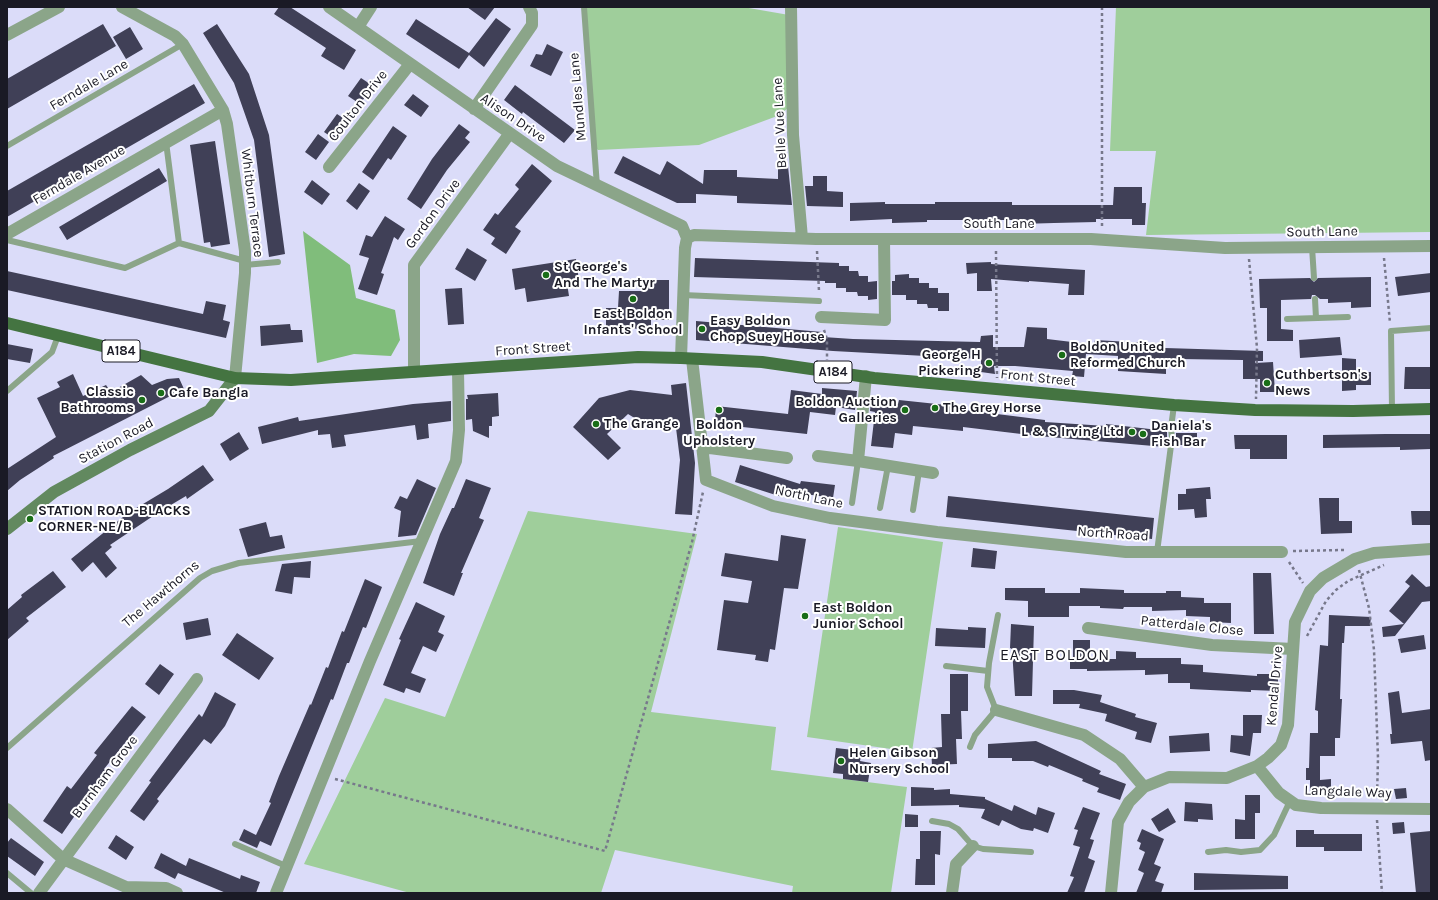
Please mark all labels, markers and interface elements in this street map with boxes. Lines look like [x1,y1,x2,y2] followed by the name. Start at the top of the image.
[566,52,590,142] street label: Mundles Lane
[47,56,131,114] street label: Ferndale Lane
[325,67,391,145] street label: Coulton Drive
[769,77,791,169] street label: Belle Vue Lane
[477,90,549,146] street label: Alison Drive
[30,142,128,208] street label: Ferndale Avenue
[237,148,267,258] street label: Whitburn Terrace
[402,176,464,252] street label: Gordon Drive
[963,216,1035,232] street label: South Lane
[1286,223,1358,241] street label: South Lane
[554,259,655,292] place label: St George's And The Martyr
[541,270,551,280] marker: St George's And The Martyr
[628,294,638,304] marker: East Boldon Infants' School
[583,306,683,338] place label: East Boldon Infants' School
[710,313,825,346] place label: Easy Boldon Chop Suey House
[697,324,707,334] marker: Easy Boldon Chop Suey House
[495,338,571,360] street label: Front Street
[1070,339,1186,372] place label: Boldon United Reformed Church
[102,340,140,362] road number: A184
[918,347,981,380] place label: George H Pickering
[1057,350,1067,360] marker: Boldon United Reformed Church
[984,358,994,368] marker: George H Pickering
[814,361,852,383] road number: A184
[1000,366,1076,390] street label: Front Street
[1275,367,1368,400] place label: Cuthbertson's News
[1262,378,1272,388] marker: Cuthbertson's News
[60,384,134,416] place label: Classic Bathrooms
[169,385,249,401] place label: Cafe Bangla
[156,388,166,398] marker: Cafe Bangla
[795,394,897,426] place label: Boldon Auction Galleries
[137,395,147,405] marker: Classic Bathrooms
[943,400,1041,416] place label: The Grey Horse
[930,403,940,413] marker: The Grey Horse
[714,405,724,415] marker: Boldon Upholstery
[900,405,910,415] marker: Boldon Auction Galleries
[76,414,156,468] street label: Station Road
[604,416,679,432] place label: The Grange
[683,417,755,450] place label: Boldon Upholstery
[1151,418,1212,450] place label: Daniela's Fish Bar
[591,419,601,429] marker: The Grange
[1021,424,1124,440] place label: L & S Irving Ltd
[1127,427,1137,437] marker: L & S Irving Ltd
[1138,429,1148,439] marker: Daniela's Fish Bar
[773,482,845,512] street label: North Lane
[38,503,191,536] place label: STATION ROAD-BLACKS CORNER-NE/B
[25,514,35,524] marker: STATION ROAD-BLACKS CORNER-NE/B
[1077,523,1149,545] street label: North Road
[119,557,203,631] street label: The Hawthorns
[813,600,903,632] place label: East Boldon Junior School
[800,611,810,621] marker: East Boldon Junior School
[1140,612,1244,640] street label: Patterdale Close
[1000,645,1110,665] district label: EAST BOLDON
[1263,645,1287,727] street label: Kendal Drive
[68,732,142,822] street label: Burnham Grove
[849,745,949,778] place label: Helen Gibson Nursery School
[836,756,846,766] marker: Helen Gibson Nursery School
[1304,782,1392,802] street label: Langdale Way

